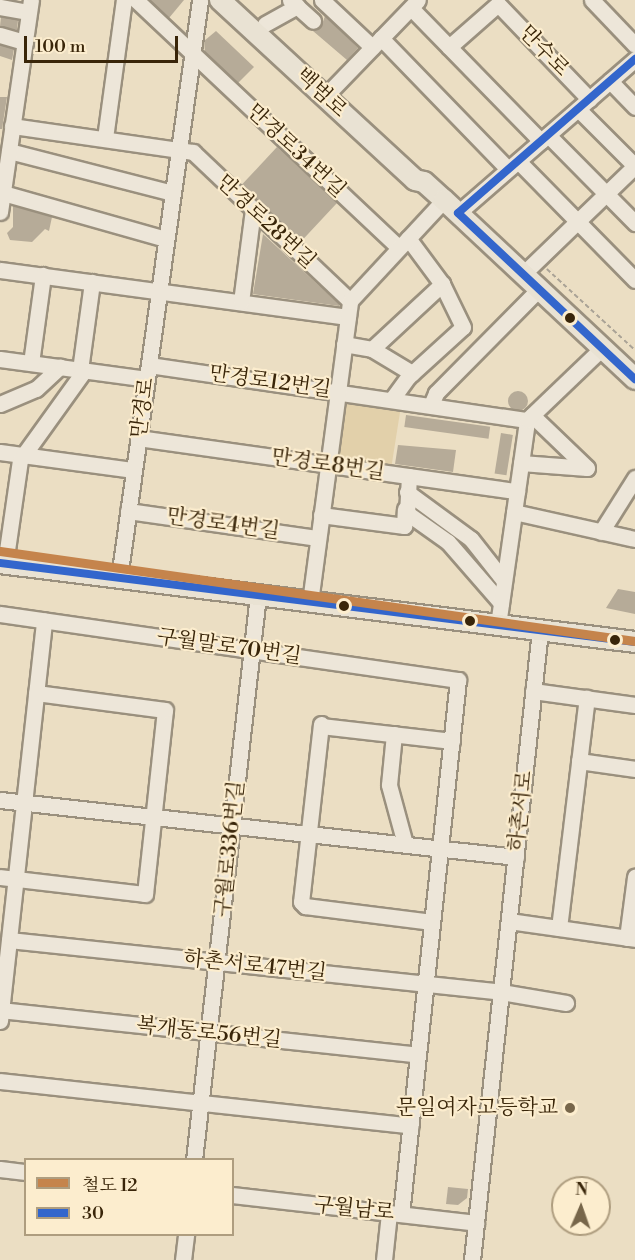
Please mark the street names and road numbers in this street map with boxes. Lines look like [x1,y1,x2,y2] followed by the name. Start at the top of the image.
[514,20,574,82] street label: 만수로
[290,63,352,123] street label: 백범로
[241,99,351,203] street label: 만경로34번길
[211,170,321,274] street label: 만경로28번길
[207,361,333,403] street label: 만경로12번길
[126,376,160,440] street label: 만경로
[270,445,386,485] street label: 만경로8번길
[165,504,281,544] street label: 만경로4번길
[155,624,303,670] street label: 구월말로70번길
[504,769,538,853] street label: 하촌서로
[210,779,250,919] street label: 구월로336번길
[182,946,328,986] street label: 하촌서로47번길
[135,1013,283,1053] street label: 복개동로56번길
[312,1192,396,1226] street label: 구월남로

